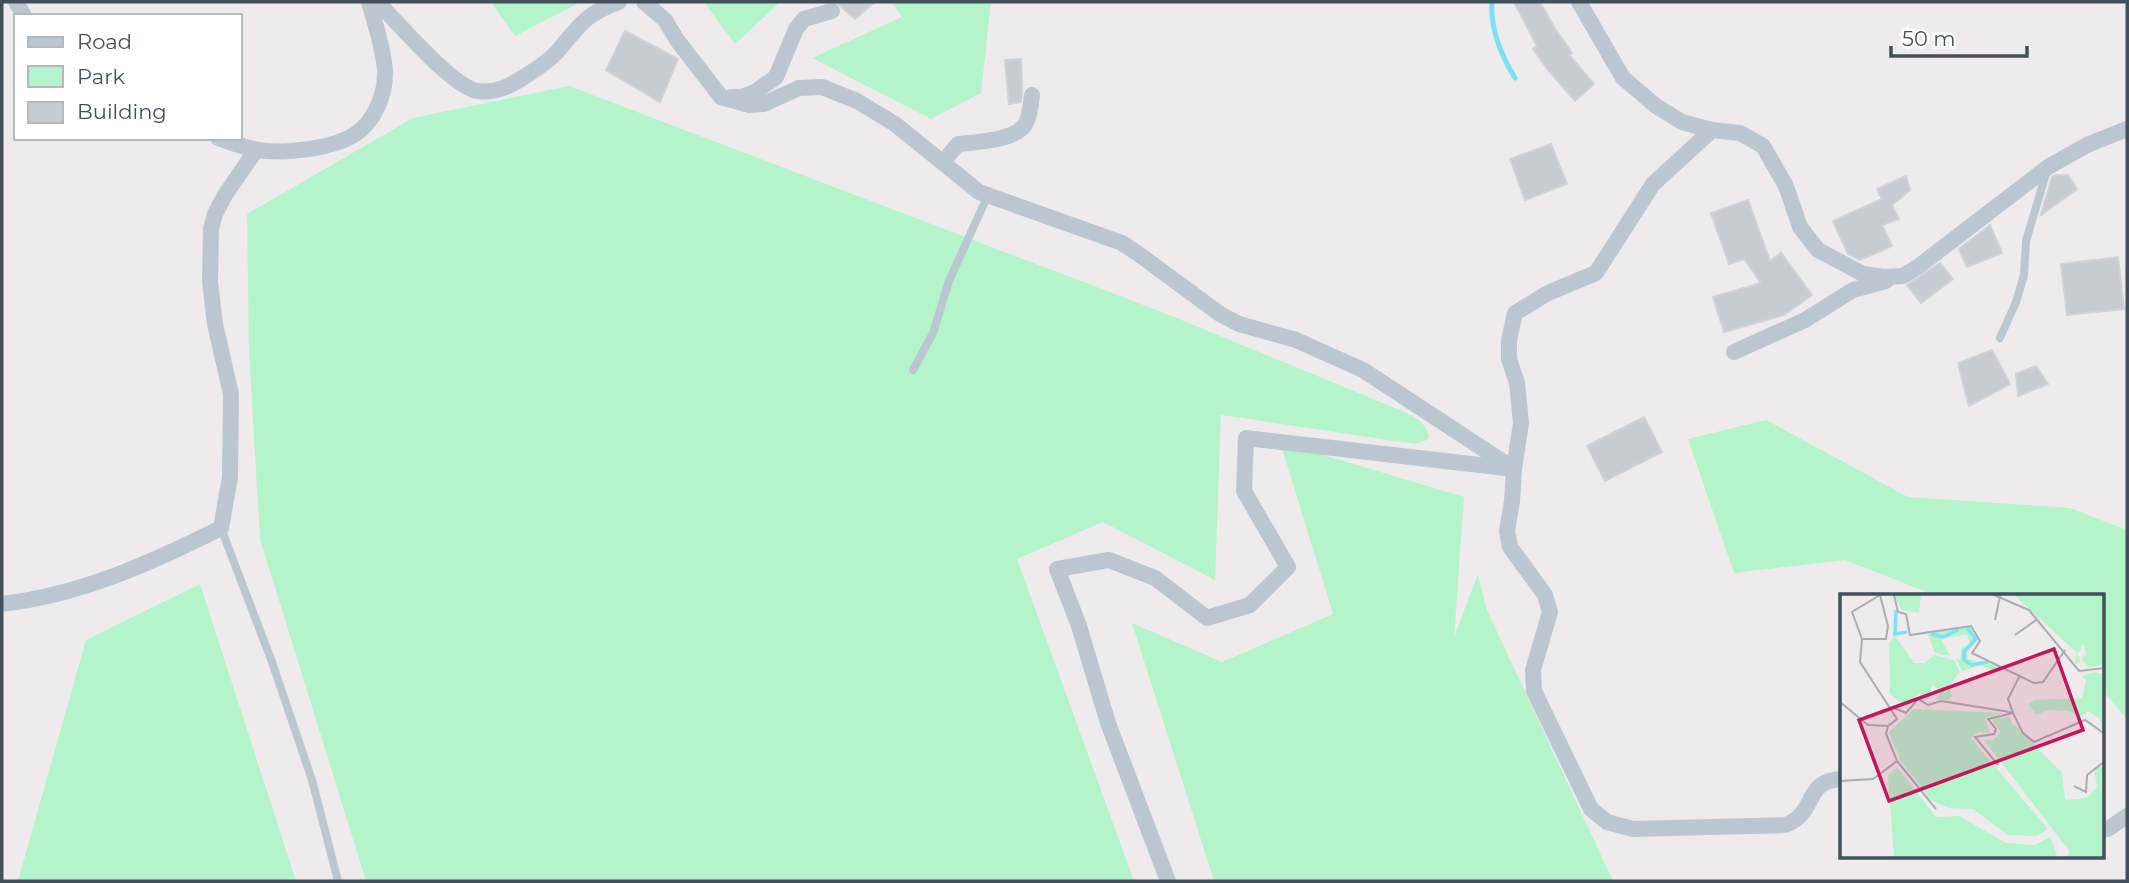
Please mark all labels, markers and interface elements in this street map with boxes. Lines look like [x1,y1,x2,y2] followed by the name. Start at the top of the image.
[14,14,242,140] legend
[1891,14,2028,58] scale bar
[1902,26,1956,51] text: 50 m
[77,29,132,54] text: Road
[77,64,125,89] text: Park
[77,99,167,124] text: Building
[1840,594,2104,858] inset map

